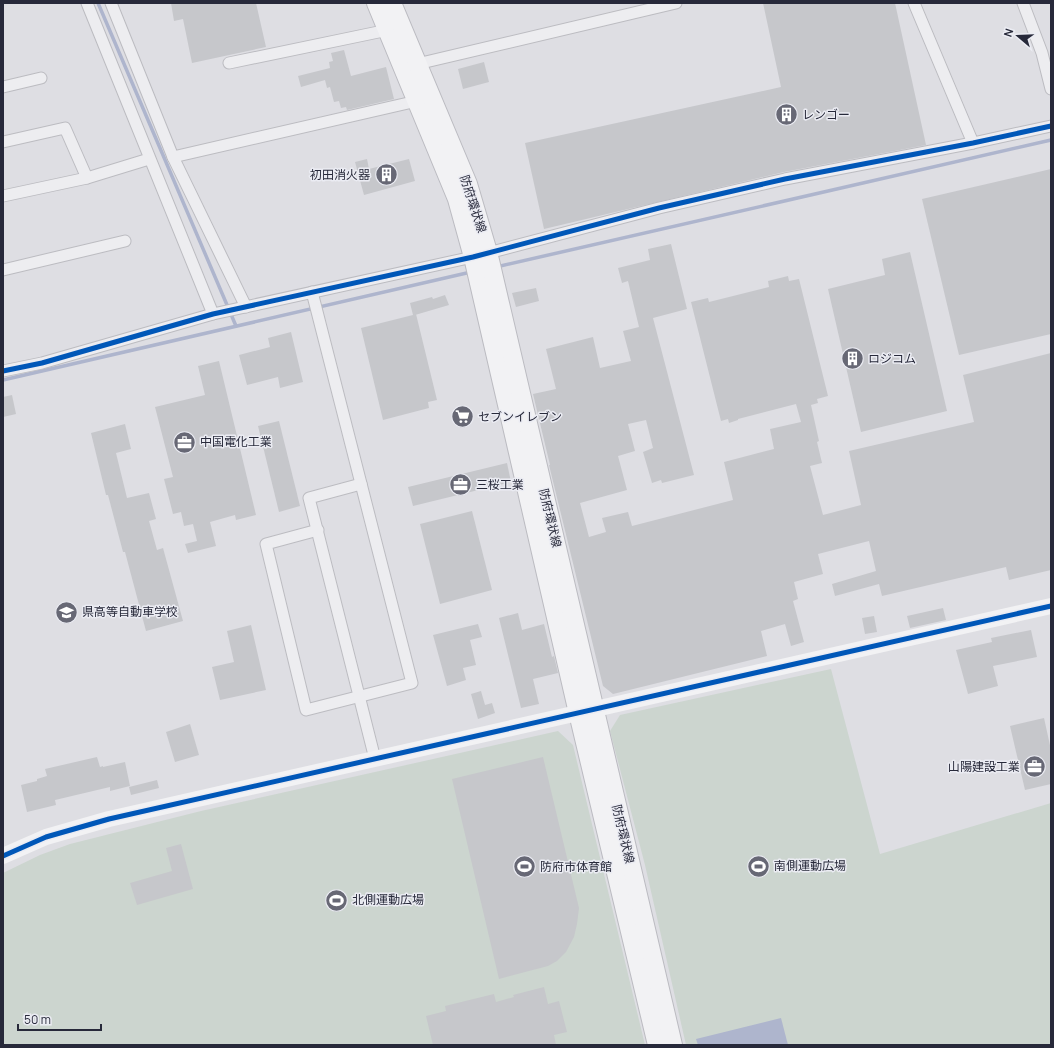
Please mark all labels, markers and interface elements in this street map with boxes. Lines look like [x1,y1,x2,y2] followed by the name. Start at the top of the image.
[998,16,1038,56] north arrow
[1000,26,1016,39] text: N
[773,102,799,128] building icon: レンゴー
[802,106,850,123] place label: レンゴー
[373,162,399,188] building icon: 初田消火器
[310,166,370,183] place label: 初田消火器
[456,173,491,235] street label: 防府環状線
[839,346,865,372] building icon: ロジコム
[868,350,916,367] place label: ロジコム
[450,404,476,430] supermarket icon: セブンイレブン
[478,408,562,425] place label: セブンイレブン
[172,429,198,455] office icon: 中国電化工業
[200,433,272,450] place label: 中国電化工業
[447,472,473,498] office icon: 三桜工業
[476,476,524,493] place label: 三桜工業
[535,487,566,549] street label: 防府環状線
[54,599,80,625] school or university icon: 県高等自動車学校
[82,603,178,620] place label: 県高等自動車学校
[1022,754,1048,780] office icon: 山陽建設工業
[948,758,1020,775] place label: 山陽建設工業
[608,803,639,865] street label: 防府環状線
[746,853,772,879] sports icon: 南側運動広場
[511,854,537,880] sports icon: 防府市体育館
[774,857,846,874] place label: 南側運動広場
[540,858,612,875] place label: 防府市体育館
[324,887,350,913] sports icon: 北側運動広場
[352,891,424,908] place label: 北側運動広場
[18,1006,101,1032] scale bar
[24,1011,51,1028] text: 50 m

